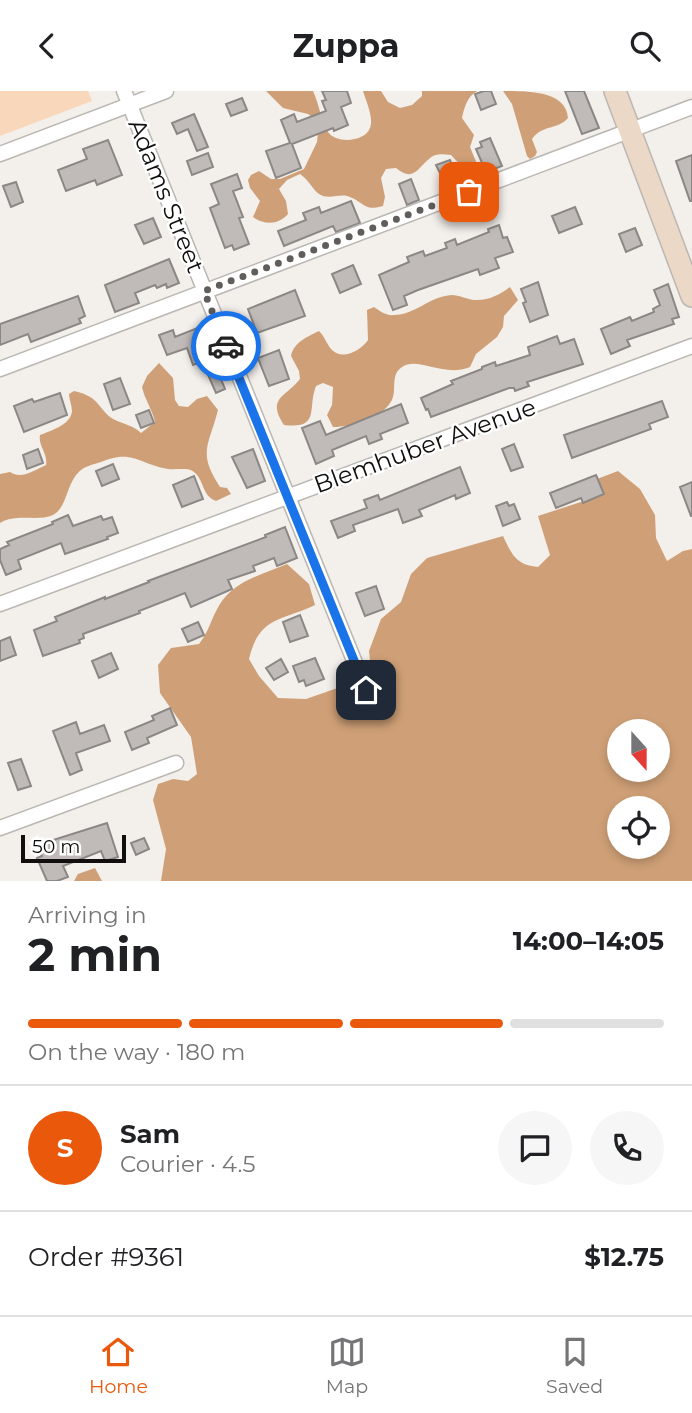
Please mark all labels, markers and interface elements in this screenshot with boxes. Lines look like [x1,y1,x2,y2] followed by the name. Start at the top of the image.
[293,26,399,65] text: Zuppa
[28,27,66,65] icon: back
[626,27,664,65] icon: search
[122,115,211,277] street label: Adams Street
[439,162,499,222] pin
[450,173,488,211] icon: bag
[191,311,261,381] courier
[207,327,245,365] icon: car
[310,392,540,499] street label: Blemhuber Avenue
[336,660,396,720] pin
[347,671,385,709] icon: home
[607,719,670,782] north arrow
[607,719,670,859] map controls
[607,796,670,859] button: locate
[21,832,126,864] scale bar
[32,835,80,858] text: 50 m
[28,901,147,929] text: Arriving in
[513,925,664,957] text: 14:00–14:05
[28,926,162,983] text: 2 min
[28,1038,246,1066] text: On the way · 180 m
[498,1111,572,1185] button: chat
[590,1111,664,1185] button: phone
[120,1118,180,1150] text: Sam
[57,1132,73,1164] text: S
[120,1150,255,1178] text: Courier · 4.5
[28,1241,184,1273] text: Order #9361
[584,1241,664,1273] text: $12.75
[89,1333,148,1398] tab: Home
[326,1333,368,1398] tab: Map
[546,1333,603,1398] tab: Saved

